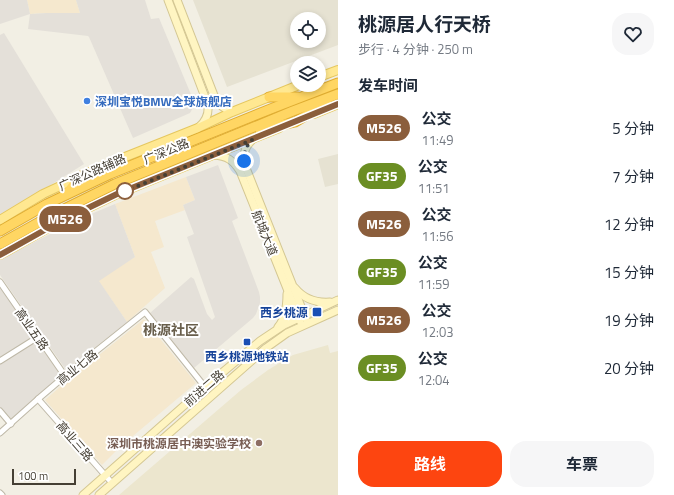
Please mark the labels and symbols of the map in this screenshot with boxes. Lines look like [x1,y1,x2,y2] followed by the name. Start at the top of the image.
[95,92,232,111] place label: 深圳宝悦BMW全球旗舰店
[82,96,92,106] marker: 深圳宝悦BMW全球旗舰店
[140,133,192,169] street label: 广深公路
[55,149,129,195] street label: 广深公路辅路
[234,151,254,171] your location
[116,182,134,200] unlabelled marker
[37,206,93,232] line badge: M526
[247,207,283,259] street label: 航城大道
[260,303,308,322] place label: 西乡桃源
[10,304,54,354] street label: 高业五路
[311,306,323,318] marker: 西乡桃源
[143,319,199,340] district label: 桃源社区
[242,337,252,347] marker: 西乡桃源地铁站
[52,345,102,389] street label: 高业七路
[205,347,289,366] place label: 西乡桃源地铁站
[180,365,228,411] street label: 前进二路
[52,417,98,465] street label: 高业三路
[107,434,251,453] place label: 深圳市桃源居中澳实验学校
[254,438,264,448] marker: 深圳市桃源居中澳实验学校
[12,467,76,486] scale bar

